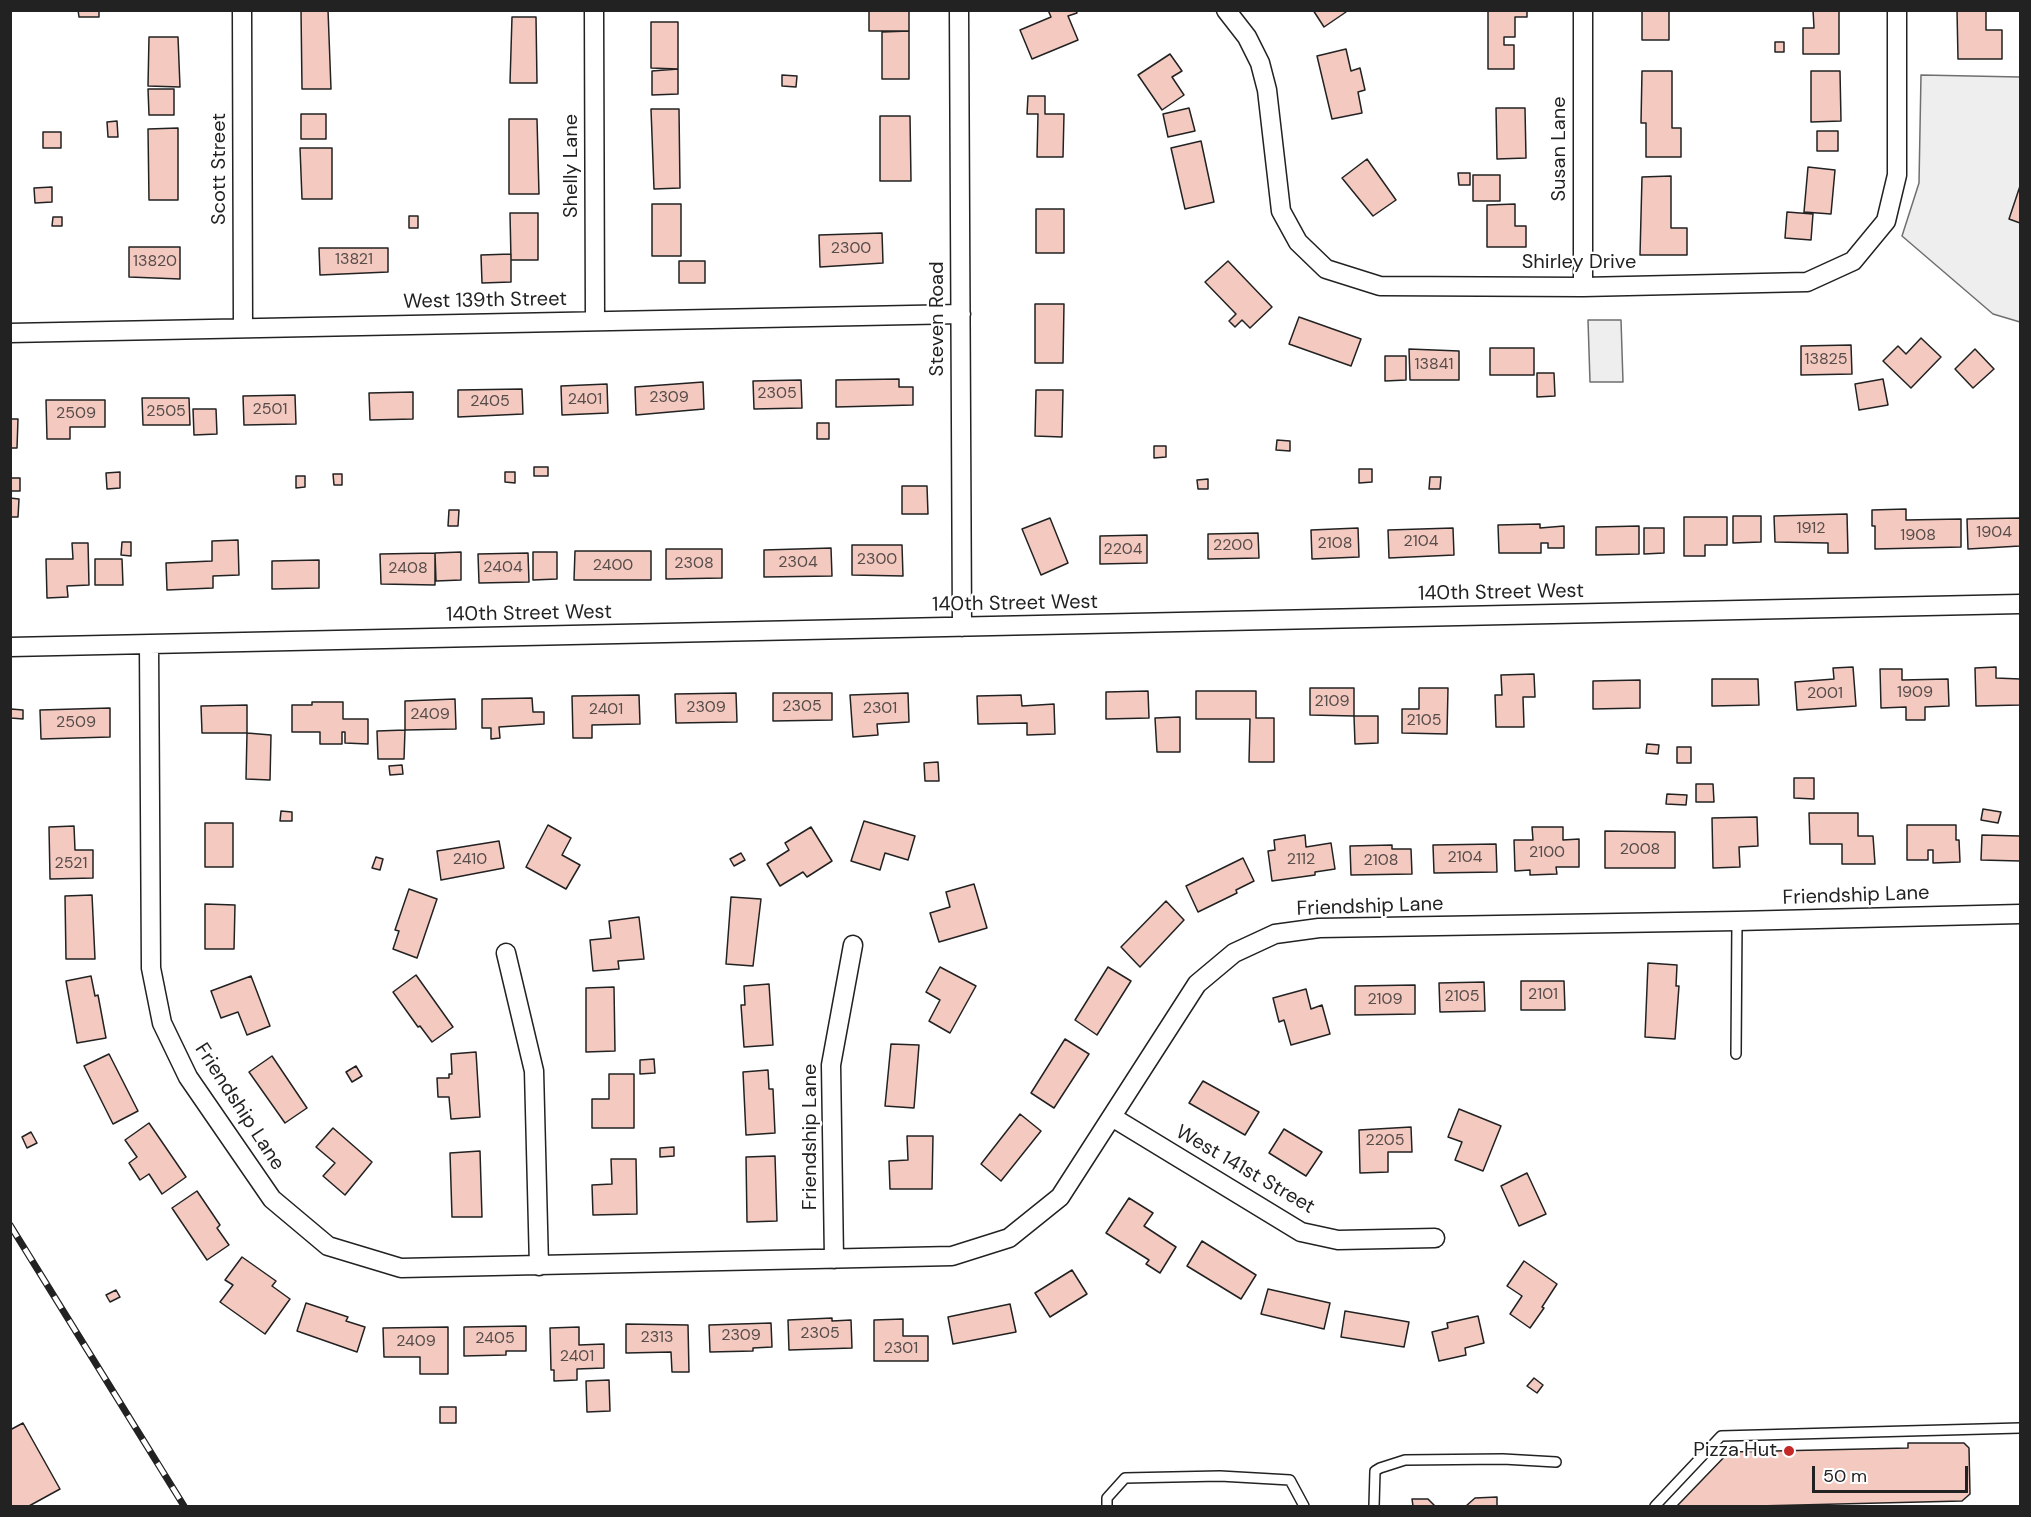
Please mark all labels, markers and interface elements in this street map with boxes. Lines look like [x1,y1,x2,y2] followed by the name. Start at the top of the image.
[1548,96,1572,202] street label: Susan Lane
[208,113,232,225] street label: Scott Street
[560,114,584,218] street label: Shelly Lane
[831,239,871,259] house number: 2300
[335,250,373,270] house number: 13821
[1522,251,1636,275] street label: Shirley Drive
[133,252,177,272] house number: 13820
[926,262,950,376] street label: Steven Road
[403,288,567,314] street label: West 139th Street
[1805,350,1847,370] house number: 13825
[1415,355,1453,375] house number: 13841
[757,384,797,404] house number: 2305
[649,388,689,408] house number: 2309
[568,390,602,410] house number: 2401
[470,392,510,412] house number: 2405
[253,400,287,420] house number: 2501
[146,402,186,422] house number: 2505
[56,404,96,424] house number: 2509
[1797,519,1825,539] house number: 1912
[1976,523,2012,543] house number: 1904
[1900,526,1936,546] house number: 1908
[1404,532,1438,552] house number: 2104
[1318,534,1352,554] house number: 2108
[1213,536,1253,556] house number: 2200
[1104,540,1142,560] house number: 2204
[857,550,897,570] house number: 2300
[778,553,818,573] house number: 2304
[674,554,714,574] house number: 2308
[593,556,633,576] house number: 2400
[483,558,523,578] house number: 2404
[388,559,428,579] house number: 2408
[1418,580,1584,606] street label: 140th Street West
[932,591,1098,617] street label: 140th Street West
[446,601,612,627] street label: 140th Street West
[1897,683,1933,703] house number: 1909
[1807,684,1843,704] house number: 2001
[1314,692,1350,712] house number: 2109
[782,697,822,717] house number: 2305
[686,698,726,718] house number: 2309
[863,699,897,719] house number: 2301
[589,700,623,720] house number: 2401
[410,705,450,725] house number: 2409
[1407,711,1441,731] house number: 2105
[56,713,96,733] house number: 2509
[1620,840,1660,860] house number: 2008
[1529,843,1565,863] house number: 2100
[1448,848,1482,868] house number: 2104
[453,850,487,870] house number: 2410
[1287,850,1315,870] house number: 2112
[1364,851,1398,871] house number: 2108
[55,854,87,874] house number: 2521
[1782,881,1930,911] street label: Friendship Lane
[1296,892,1444,922] street label: Friendship Lane
[1528,985,1558,1005] house number: 2101
[1445,987,1479,1007] house number: 2105
[1367,990,1403,1010] house number: 2109
[189,1039,289,1175] street label: Friendship Lane
[799,1064,823,1210] street label: Friendship Lane
[1171,1120,1319,1220] street label: West 141st Street
[1366,1131,1404,1151] house number: 2205
[800,1324,840,1344] house number: 2305
[721,1326,761,1346] house number: 2309
[641,1328,673,1348] house number: 2313
[475,1329,515,1349] house number: 2405
[396,1332,436,1352] house number: 2409
[884,1339,918,1359] house number: 2301
[560,1347,594,1367] house number: 2401
[1693,1439,1777,1463] place label: Pizza Hut
[1782,1444,1796,1458] marker: Pizza Hut
[1815,1454,1971,1492] scale bar
[1823,1464,1867,1488] text: 50 m

